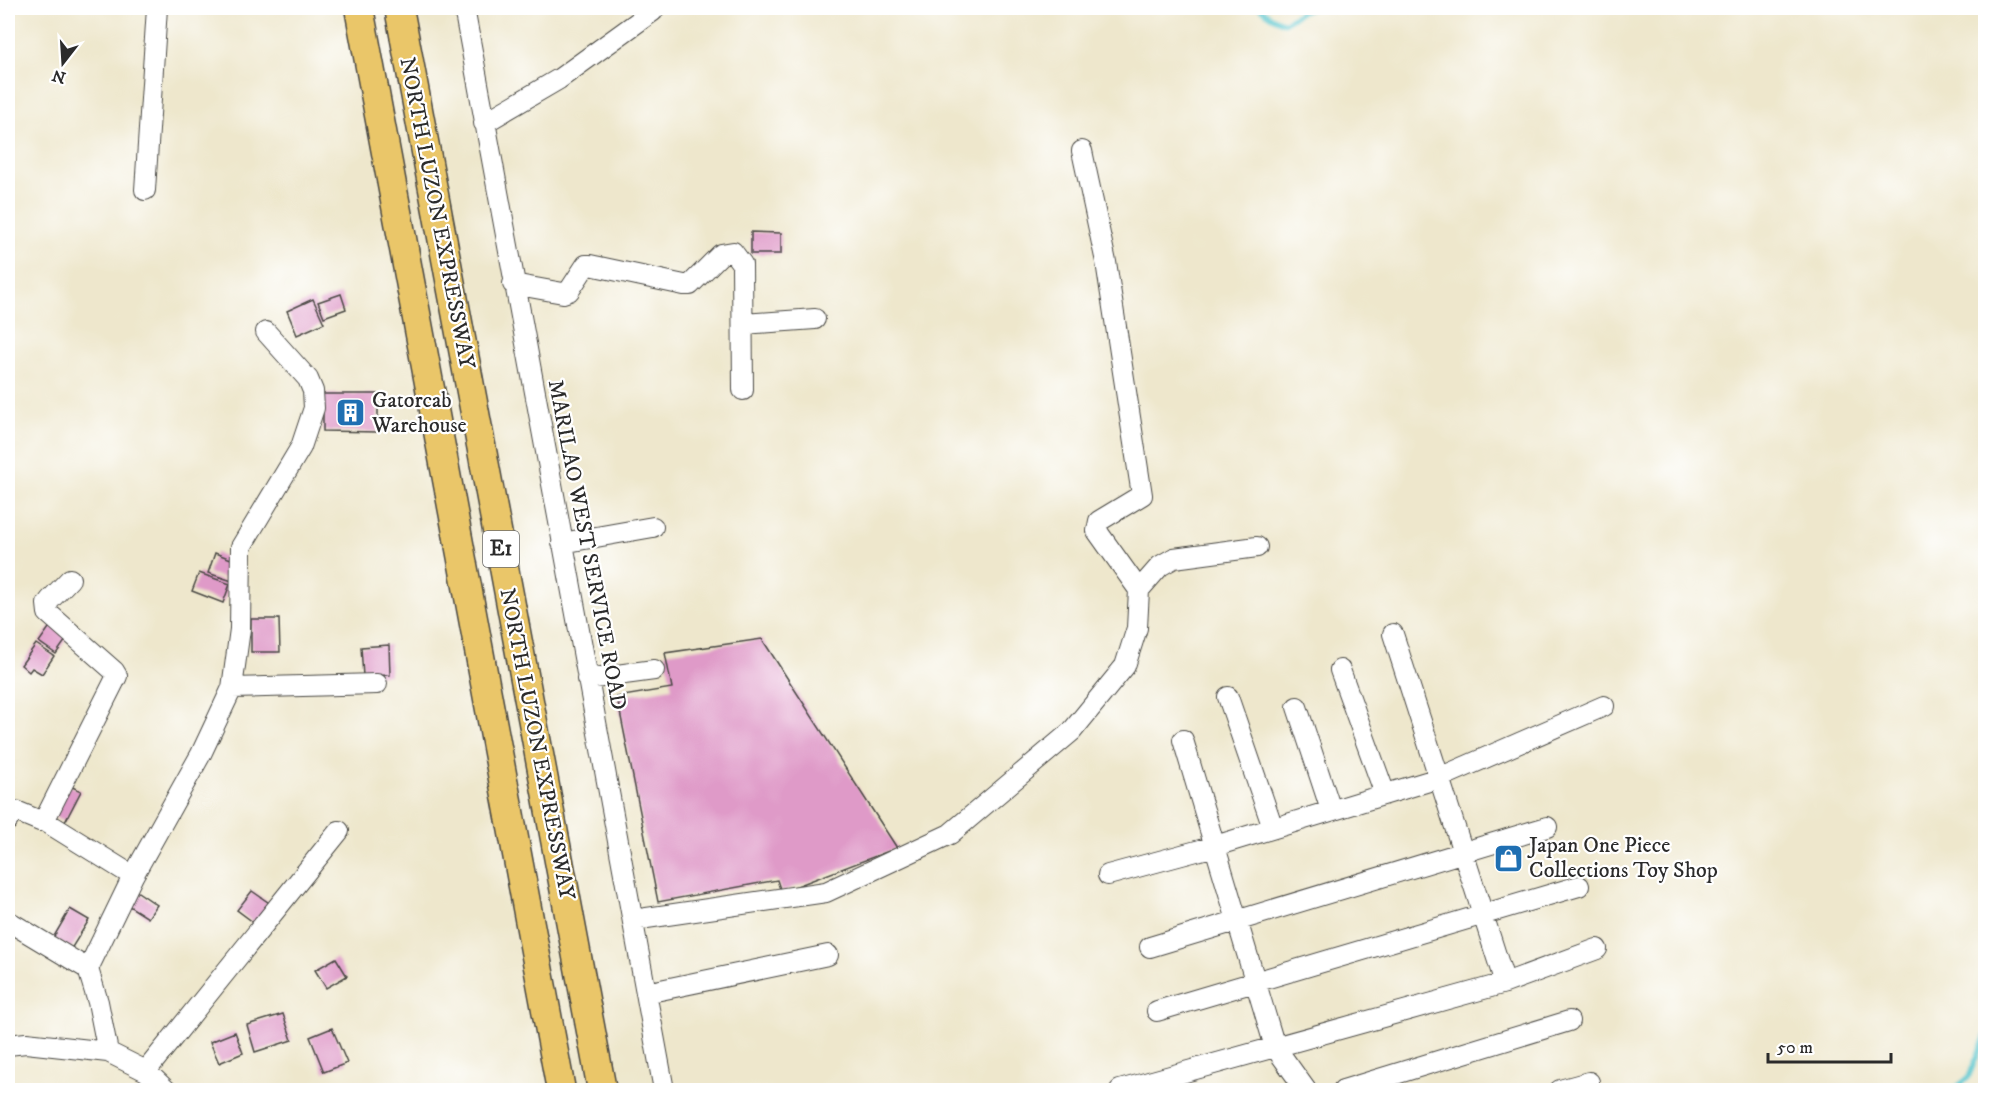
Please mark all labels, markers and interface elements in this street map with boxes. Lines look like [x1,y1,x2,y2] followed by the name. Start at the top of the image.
[33,33,93,93] north arrow
[394,55,481,372] street label: NORTH LUZON EXPRESSWAY
[50,65,68,88] text: N
[542,377,632,713] street label: MARILAO WEST SERVICE ROAD
[371,387,467,439] place label: Gatorcab Warehouse
[335,397,367,429] building icon: Gatorcab Warehouse
[483,531,519,567] road number: E1
[494,586,581,903] street label: NORTH LUZON EXPRESSWAY
[1527,832,1718,884] place label: Japan One Piece Collections Toy Shop
[1492,842,1524,874] shop icon: Japan One Piece Collections Toy Shop
[1768,1026,1891,1064] scale bar
[1777,1037,1813,1059] text: 50 m

